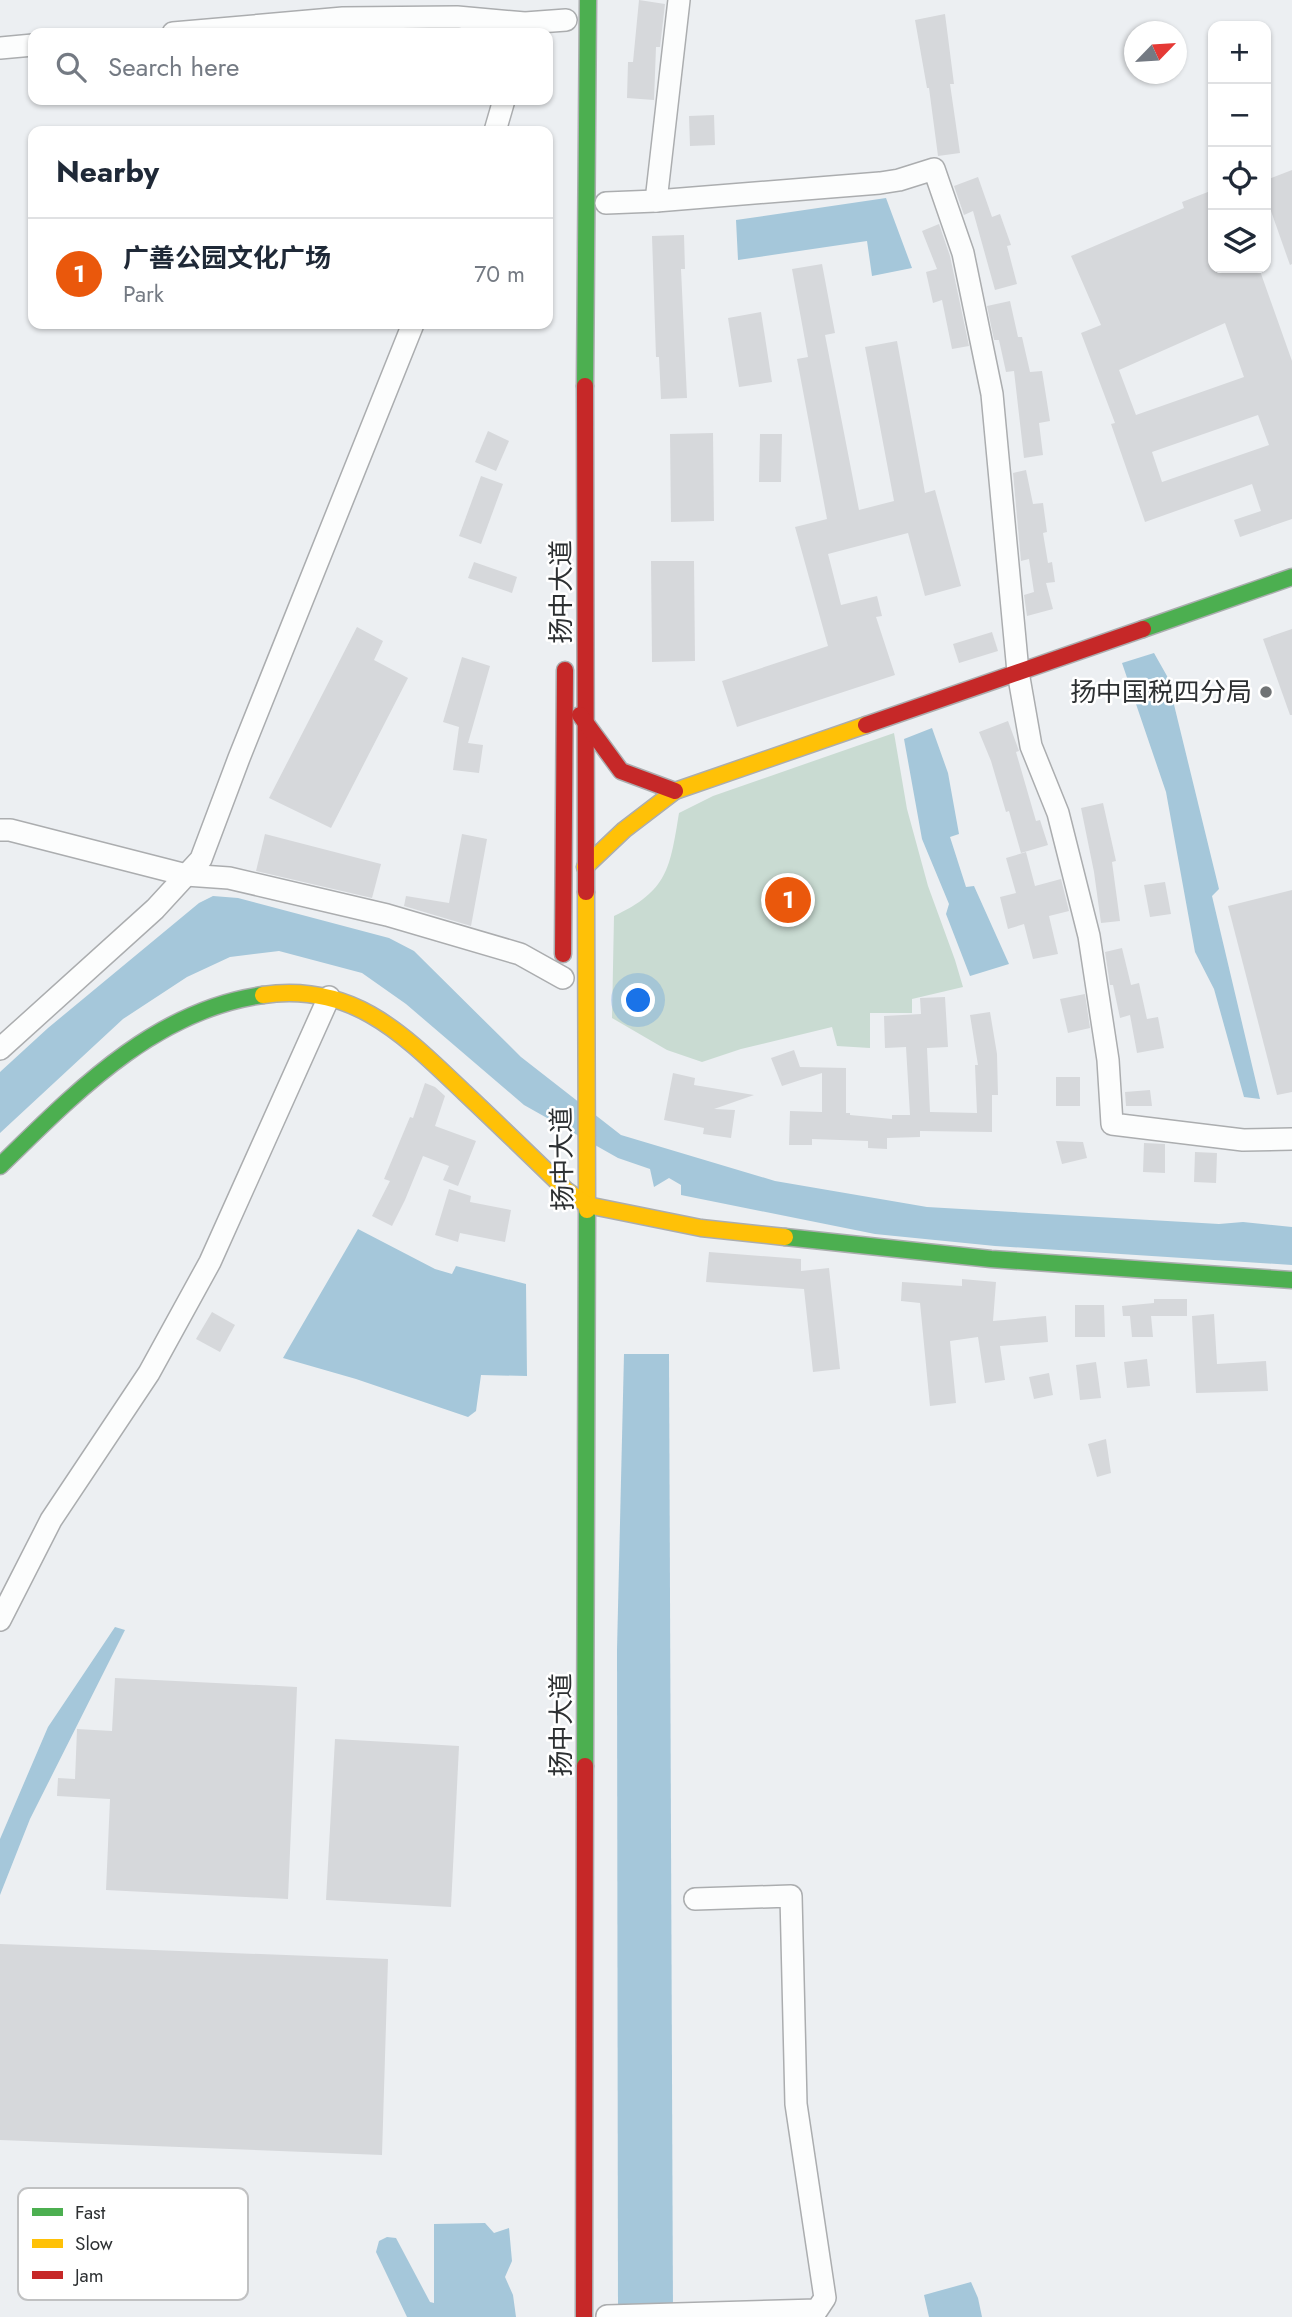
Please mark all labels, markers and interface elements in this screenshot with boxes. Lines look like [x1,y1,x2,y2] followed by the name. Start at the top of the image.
[1124,21,1187,84] north arrow
[1208,21,1271,273] map controls
[1208,21,1271,84] button: +
[28,28,553,105] search box
[52,48,90,86] icon: search
[108,48,240,86] text: Search here
[1208,84,1271,147] button: −
[1208,147,1271,210] button: locate
[56,150,159,193] text: Nearby
[1208,210,1271,273] button: layers
[123,239,331,277] text: 广善公园文化广场
[73,257,85,291] text: 1
[474,257,525,291] text: 70 m
[123,277,164,311] text: Park
[542,540,580,644] street label: 扬中大道
[1070,673,1252,711] place label: 扬中国税四分局
[1258,684,1274,700] marker: 扬中国税四分局
[765,874,811,926] pin: 1
[621,983,655,1017] your location
[542,1107,582,1211] street label: 扬中大道
[542,1673,580,1777] street label: 扬中大道
[18,2188,248,2300] legend
[75,2199,106,2226] text: Fast
[75,2230,113,2257] text: Slow
[72,2262,104,2289] text: Jam

